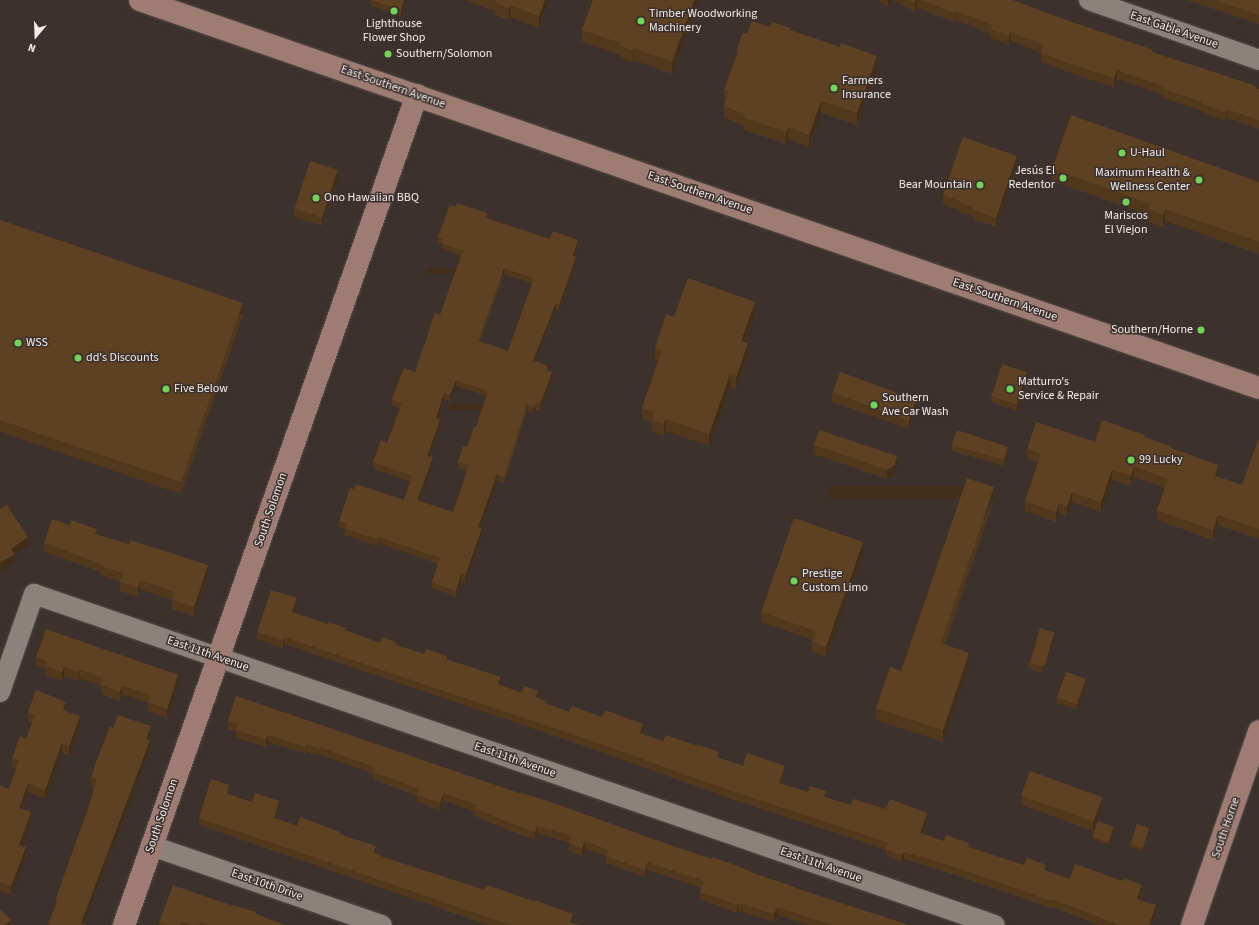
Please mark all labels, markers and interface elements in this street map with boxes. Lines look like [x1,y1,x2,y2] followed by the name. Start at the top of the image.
[389,6,399,16] marker: Lighthouse Flower Shop
[649,7,757,35] place label: Timber Woodworking Machinery
[1128,8,1220,52] street label: East Gable Avenue
[16,16,56,56] north arrow
[636,16,646,26] marker: Timber Woodworking Machinery
[363,17,425,45] place label: Lighthouse Flower Shop
[26,40,38,56] text: N
[396,47,492,61] place label: Southern/Solomon
[383,49,393,59] marker: Southern/Solomon
[339,62,447,112] street label: East Southern Avenue
[842,74,891,102] place label: Farmers Insurance
[829,83,839,93] marker: Farmers Insurance
[1130,146,1165,160] place label: U-Haul
[1117,148,1127,158] marker: U-Haul
[1009,164,1055,192] place label: Jesús El Redentor
[1095,166,1190,194] place label: Maximum Health & Wellness Center
[646,168,754,218] street label: East Southern Avenue
[1058,173,1068,183] marker: Jesús El Redentor
[1193,174,1205,186] marker: Maximum Health & Wellness Center
[899,178,972,192] place label: Bear Mountain
[975,180,985,190] marker: Bear Mountain
[324,191,419,205] place label: Ono Hawaiian BBQ
[311,193,321,203] marker: Ono Hawaiian BBQ
[1121,197,1131,207] marker: Mariscos El Viejon
[1104,209,1148,237] place label: Mariscos El Viejon
[951,275,1059,325] street label: East Southern Avenue
[1111,323,1193,337] place label: Southern/Horne
[1196,325,1206,335] marker: Southern/Horne
[26,336,48,350] place label: WSS
[13,338,23,348] marker: WSS
[86,351,159,365] place label: dd's Discounts
[73,353,83,363] marker: dd's Discounts
[1018,375,1099,403] place label: Matturro's Service & Repair
[174,382,228,396] place label: Five Below
[161,384,171,394] marker: Five Below
[1005,384,1015,394] marker: Matturro's Service & Repair
[882,391,949,419] place label: Southern Ave Car Wash
[869,400,879,410] marker: Southern Ave Car Wash
[1139,453,1183,467] place label: 99 Lucky
[1126,455,1136,465] marker: 99 Lucky
[252,471,290,549] street label: South Solomon
[802,567,868,595] place label: Prestige Custom Limo
[789,576,799,586] marker: Prestige Custom Limo
[165,633,251,675] street label: East 11th Avenue
[472,739,558,781] street label: East 11th Avenue
[143,777,181,855] street label: South Solomon
[1209,796,1243,860] street label: South Horne
[778,844,864,886] street label: East 11th Avenue
[229,866,305,904] street label: East 10th Drive

